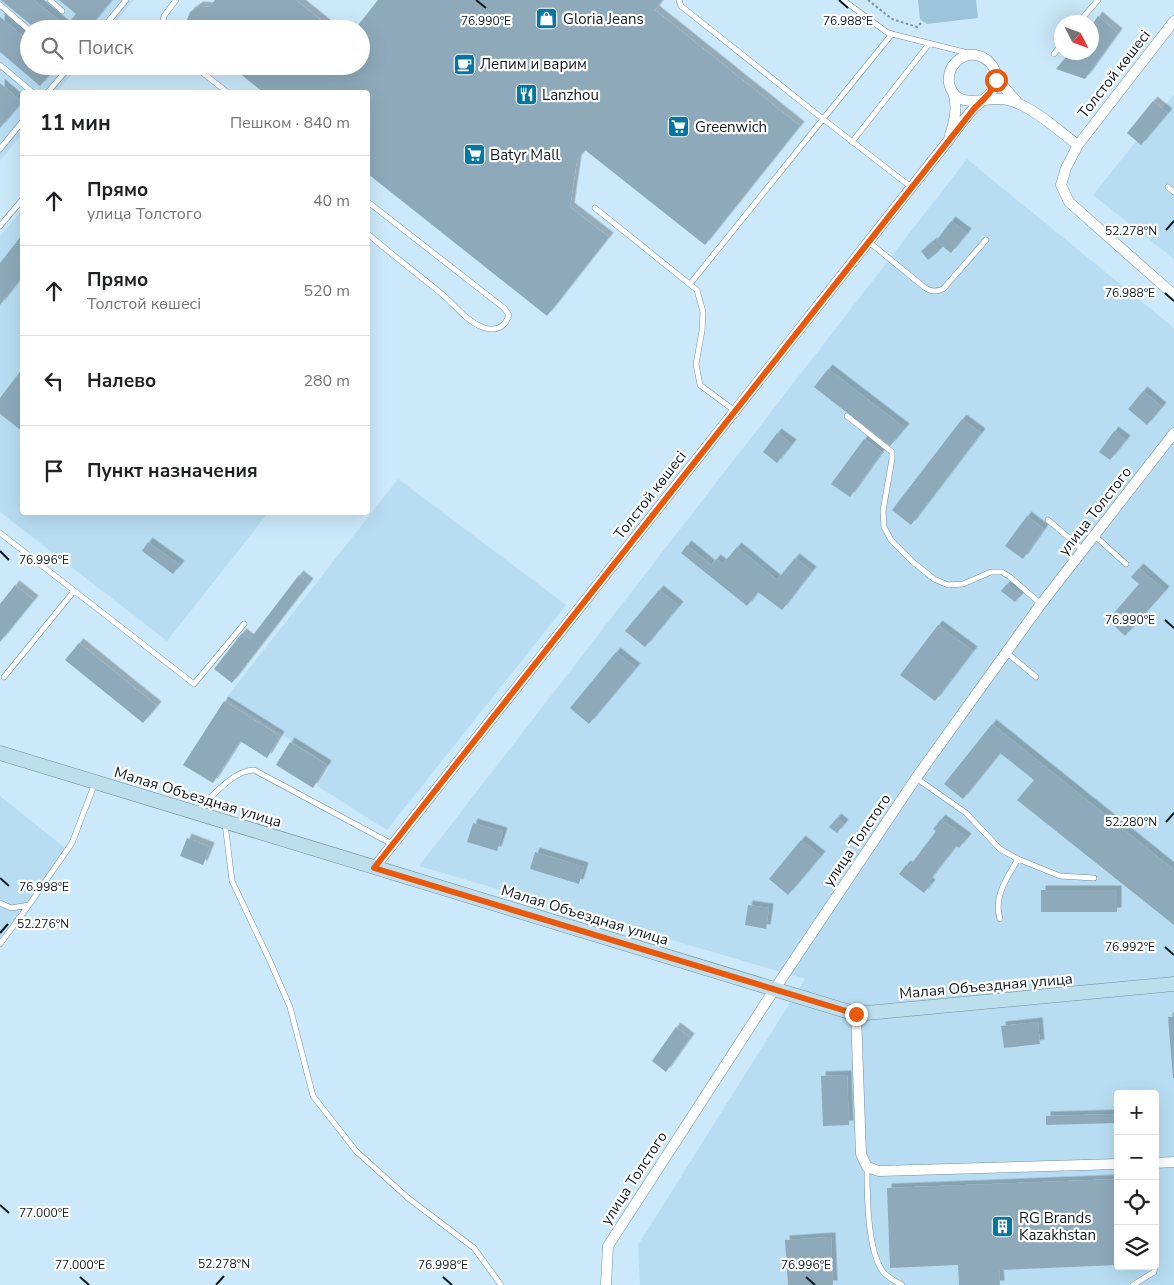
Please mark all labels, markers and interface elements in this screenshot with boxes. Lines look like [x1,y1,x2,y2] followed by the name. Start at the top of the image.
[535,7,559,31] shop icon: Gloria Jeans
[563,9,644,29] place label: Gloria Jeans
[461,13,511,29] text: 76.990°E
[823,13,873,29] text: 76.988°E
[1054,15,1099,60] north arrow
[20,20,370,75] search box
[1073,26,1155,122] street label: Толстой көшесі
[38,34,66,62] icon: search
[78,35,133,61] text: Поиск
[452,52,476,76] cafe icon: Лепим и варим
[480,54,587,74] place label: Лепим и варим
[985,69,1008,92] route start
[514,83,538,107] restaurant icon: Lanzhou
[542,85,599,105] place label: Lanzhou
[40,109,111,137] text: 11 мин
[230,112,350,134] text: Пешком · 840 m
[667,115,691,139] supermarket icon: Greenwich
[695,117,767,137] place label: Greenwich
[462,143,486,167] supermarket icon: Batyr Mall
[490,145,561,165] place label: Batyr Mall
[87,177,148,203] text: Прямо
[40,187,68,215] icon: ahead
[313,190,350,212] text: 40 m
[87,203,202,225] text: улица Толстого
[1105,223,1157,239] text: 52.278°N
[87,267,148,293] text: Прямо
[40,277,68,305] icon: ahead
[303,280,350,302] text: 520 m
[1105,285,1155,301] text: 76.988°E
[87,293,201,315] text: Толстой көшесі
[40,367,68,395] icon: left
[87,368,156,394] text: Налево
[303,370,350,392] text: 280 m
[609,447,691,543] street label: Толстой көшесі
[40,457,68,485] icon: arrive
[87,458,258,484] text: Пункт назначения
[1054,462,1136,560] street label: улица Толстого
[19,552,69,568] text: 76.996°E
[1105,612,1155,628] text: 76.990°E
[112,762,284,832] street label: Малая Объездная улица
[819,790,895,890] street label: улица Толстого
[1105,814,1157,830] text: 52.280°N
[19,879,69,895] text: 76.998°E
[499,880,671,950] street label: Малая Объездная улица
[17,916,69,932] text: 52.276°N
[1105,939,1155,955] text: 76.992°E
[898,968,1074,1004] street label: Малая Объездная улица
[845,1003,868,1026] route end
[1114,1090,1159,1270] map controls
[1114,1090,1159,1135] button: +
[596,1127,672,1229] street label: улица Толстого
[1114,1135,1159,1180] button: −
[1114,1180,1159,1225] button: locate
[19,1205,69,1221] text: 77.000°E
[1019,1208,1096,1245] place label: RG Brands Kazakhstan
[991,1215,1015,1239] building icon: RG Brands Kazakhstan
[1114,1225,1159,1270] button: layers
[198,1256,250,1272] text: 52.278°N
[55,1257,105,1273] text: 77.000°E
[418,1257,468,1273] text: 76.998°E
[781,1257,831,1273] text: 76.996°E

